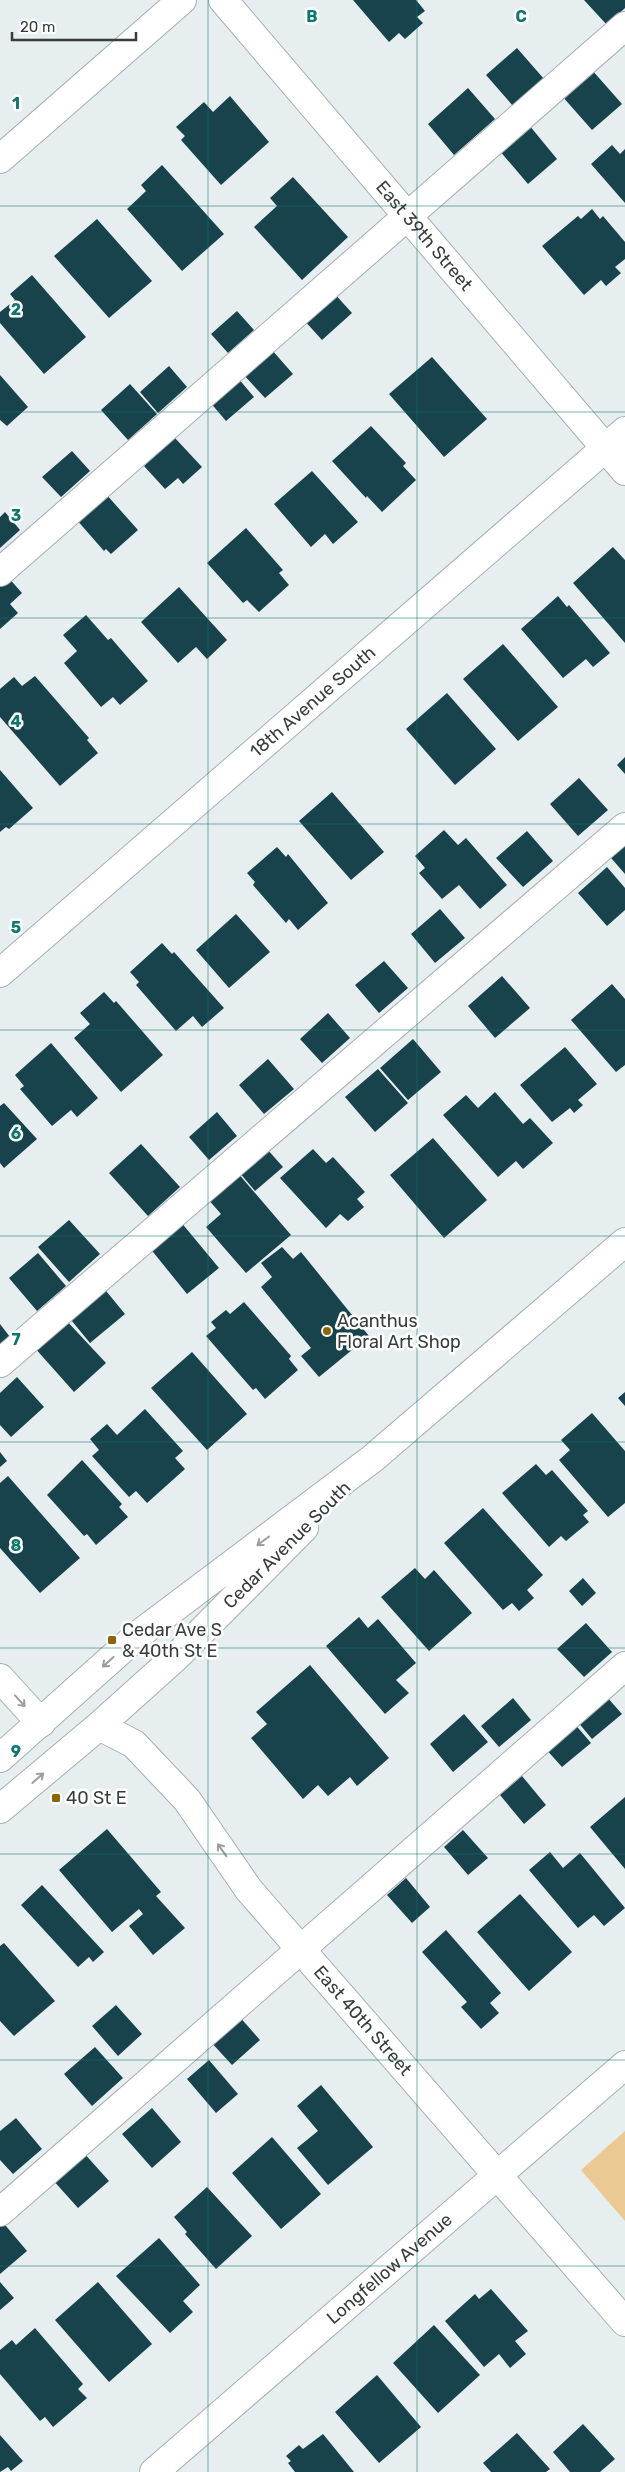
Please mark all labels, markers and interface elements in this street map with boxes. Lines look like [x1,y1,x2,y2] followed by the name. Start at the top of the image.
[306,7,318,26] text: B
[515,7,527,26] text: C
[12,10,136,42] scale bar
[20,18,55,36] text: 20 m
[12,94,20,113] text: 1
[371,176,477,295] street label: East 39th Street
[11,300,21,319] text: 2
[11,506,21,525] text: 3
[245,641,380,762] street label: 18th Avenue South
[11,712,22,731] text: 4
[11,918,21,937] text: 5
[11,1124,21,1143] text: 6
[337,1310,461,1353] place label: Acanthus Floral Art Shop
[321,1325,333,1337] marker: Acanthus Floral Art Shop
[11,1330,21,1349] text: 7
[219,1477,355,1613] street label: Cedar Avenue South
[11,1536,22,1555] text: 8
[256,1536,270,1546] one-way arrow
[122,1619,222,1662] place label: Cedar Ave S & 40th St E
[106,1634,118,1646] marker: Cedar Ave S & 40th St E
[101,1656,114,1668] one-way arrow
[14,1694,26,1707] one-way arrow
[11,1742,21,1761] text: 9
[31,1773,44,1784] one-way arrow
[66,1787,127,1809] place label: 40 St E
[50,1792,62,1804] marker: 40 St E
[217,1843,227,1857] one-way arrow
[309,1961,417,2080] street label: East 40th Street
[322,2208,457,2329] street label: Longfellow Avenue

